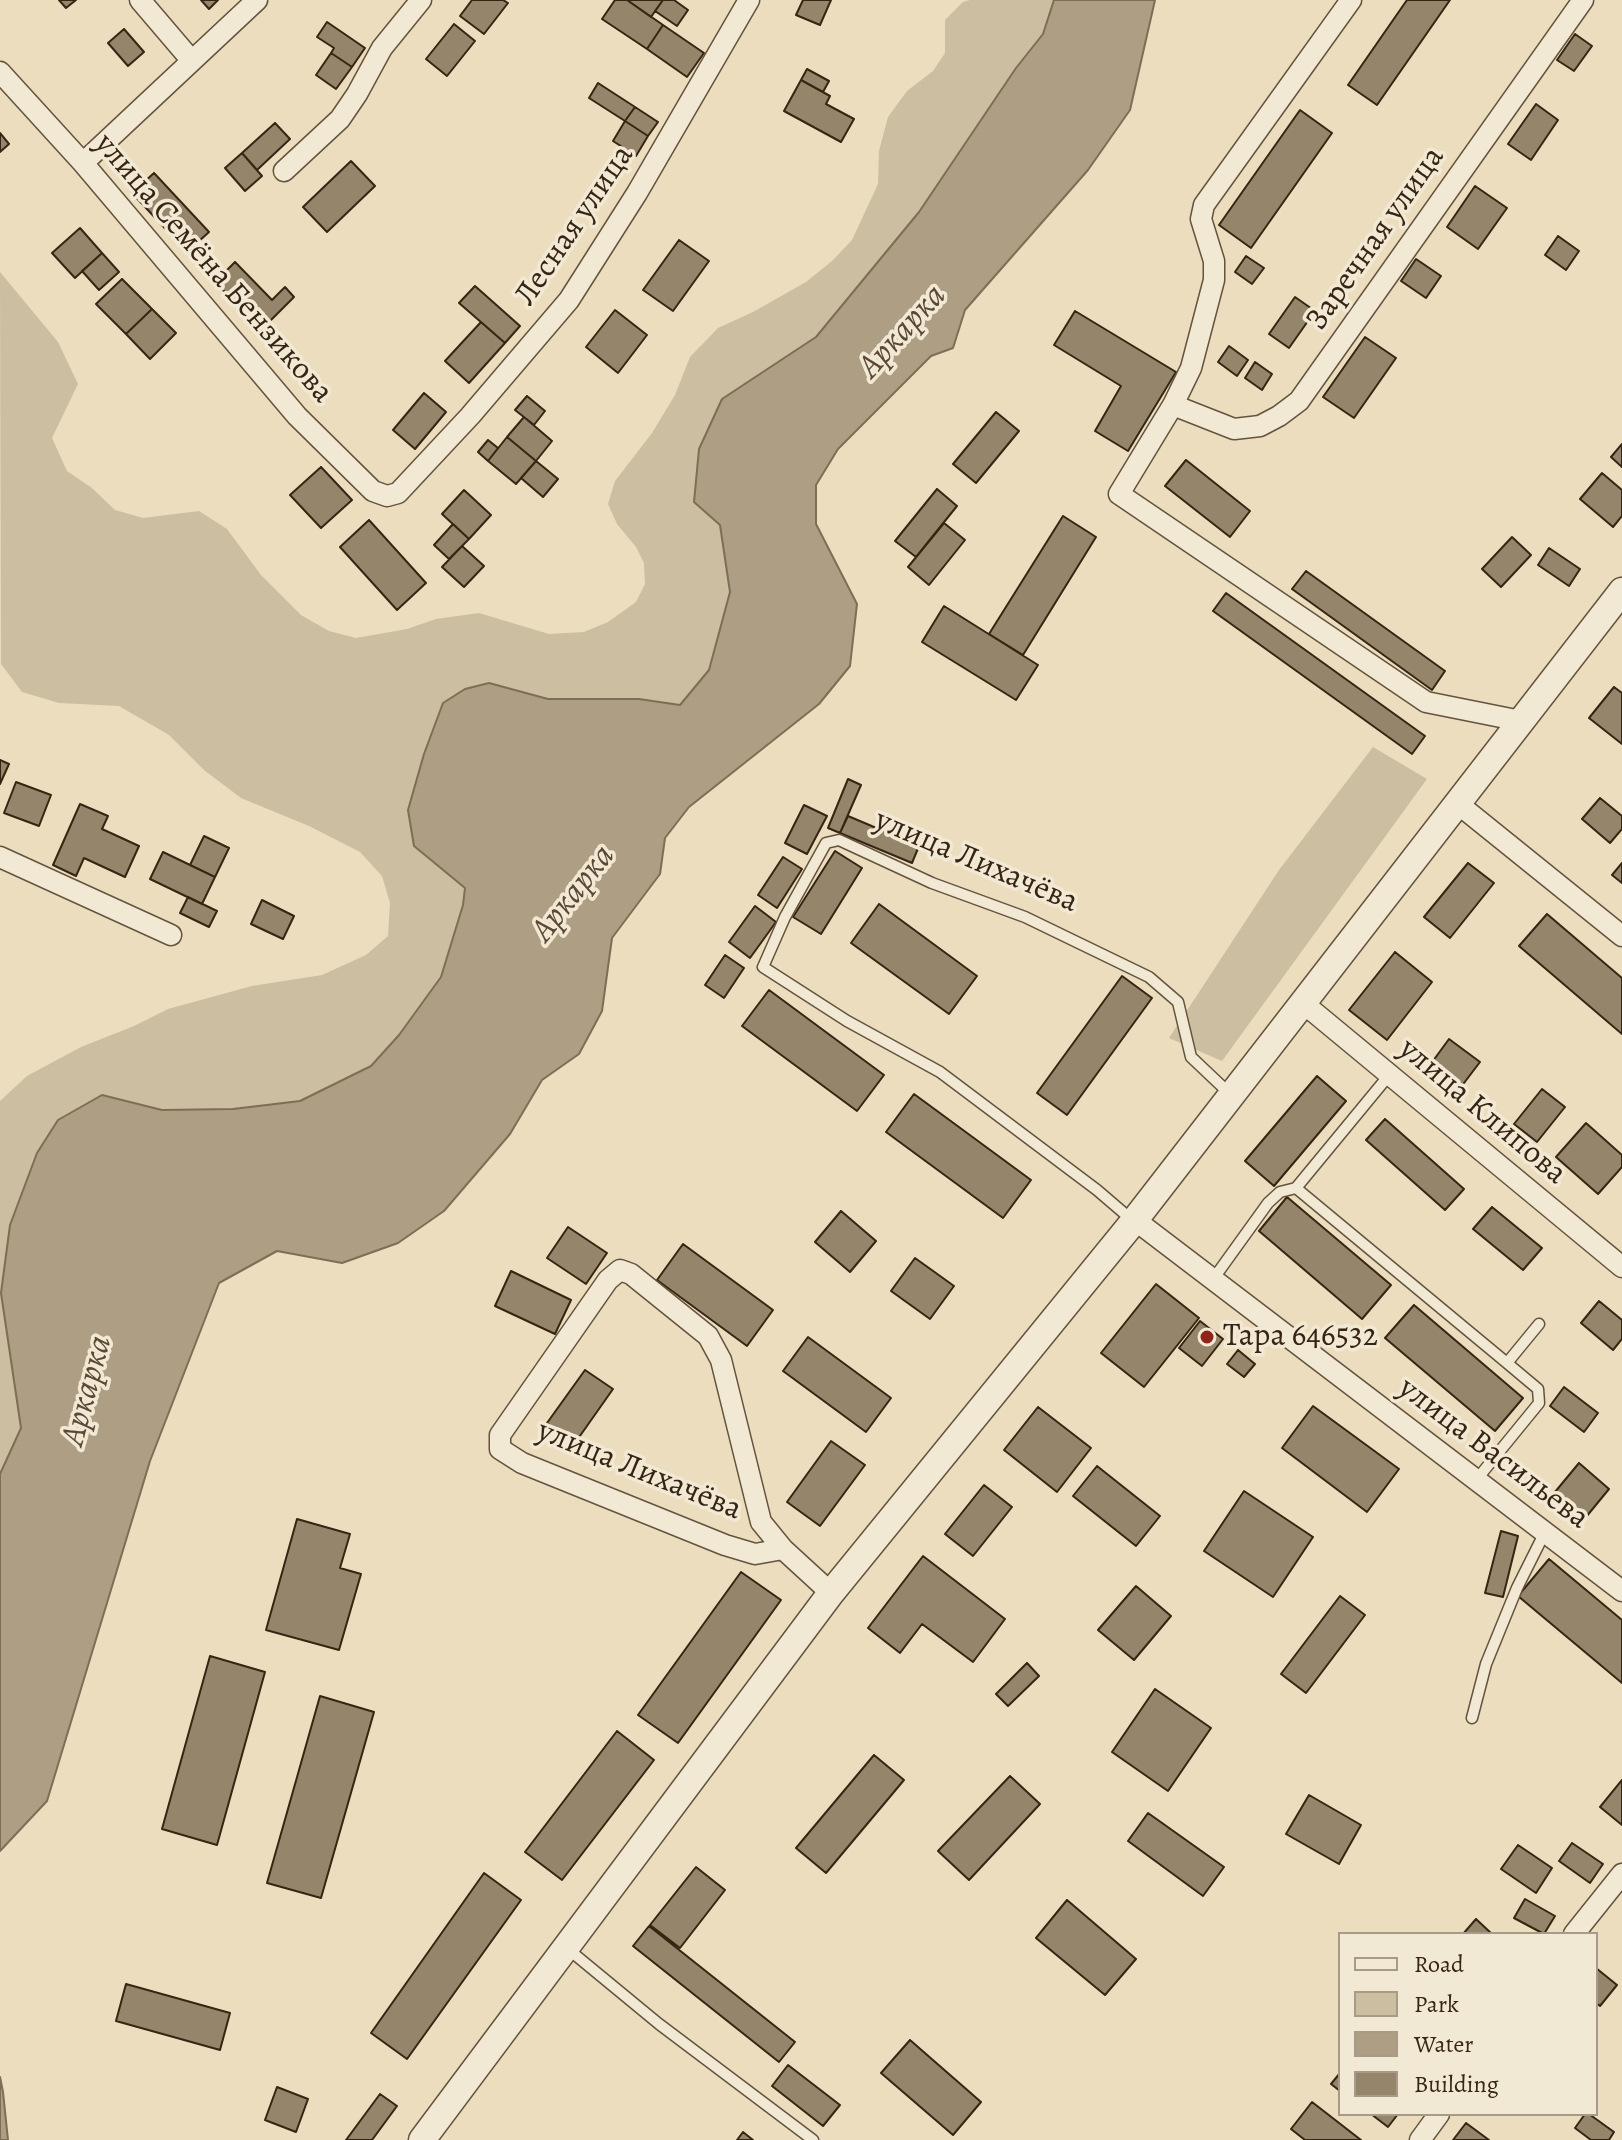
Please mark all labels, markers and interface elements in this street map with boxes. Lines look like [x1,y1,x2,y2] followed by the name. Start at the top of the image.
[85,126,341,412] street label: улица Семёна Бензикова
[507,138,643,314] street label: Лесная улица
[1299,140,1453,338] street label: Заречная улица
[850,277,956,387] water label: Аркарка
[869,802,1083,922] street label: улица Лихачёва
[523,837,625,951] water label: Аркарка
[1390,1031,1574,1193] street label: улица Клипова
[1223,1318,1378,1356] place label: Тара 646532
[1198,1328,1216,1346] marker: Тара 646532
[54,1332,122,1450] water label: Аркарка
[1390,1370,1596,1538] street label: улица Васильева
[531,1413,747,1529] street label: улица Лихачёва
[1338,1932,1598,2116] legend
[1414,1948,1464,1980] text: Road
[1414,1988,1459,2020] text: Park
[1414,2028,1474,2060] text: Water
[1414,2068,1499,2100] text: Building

